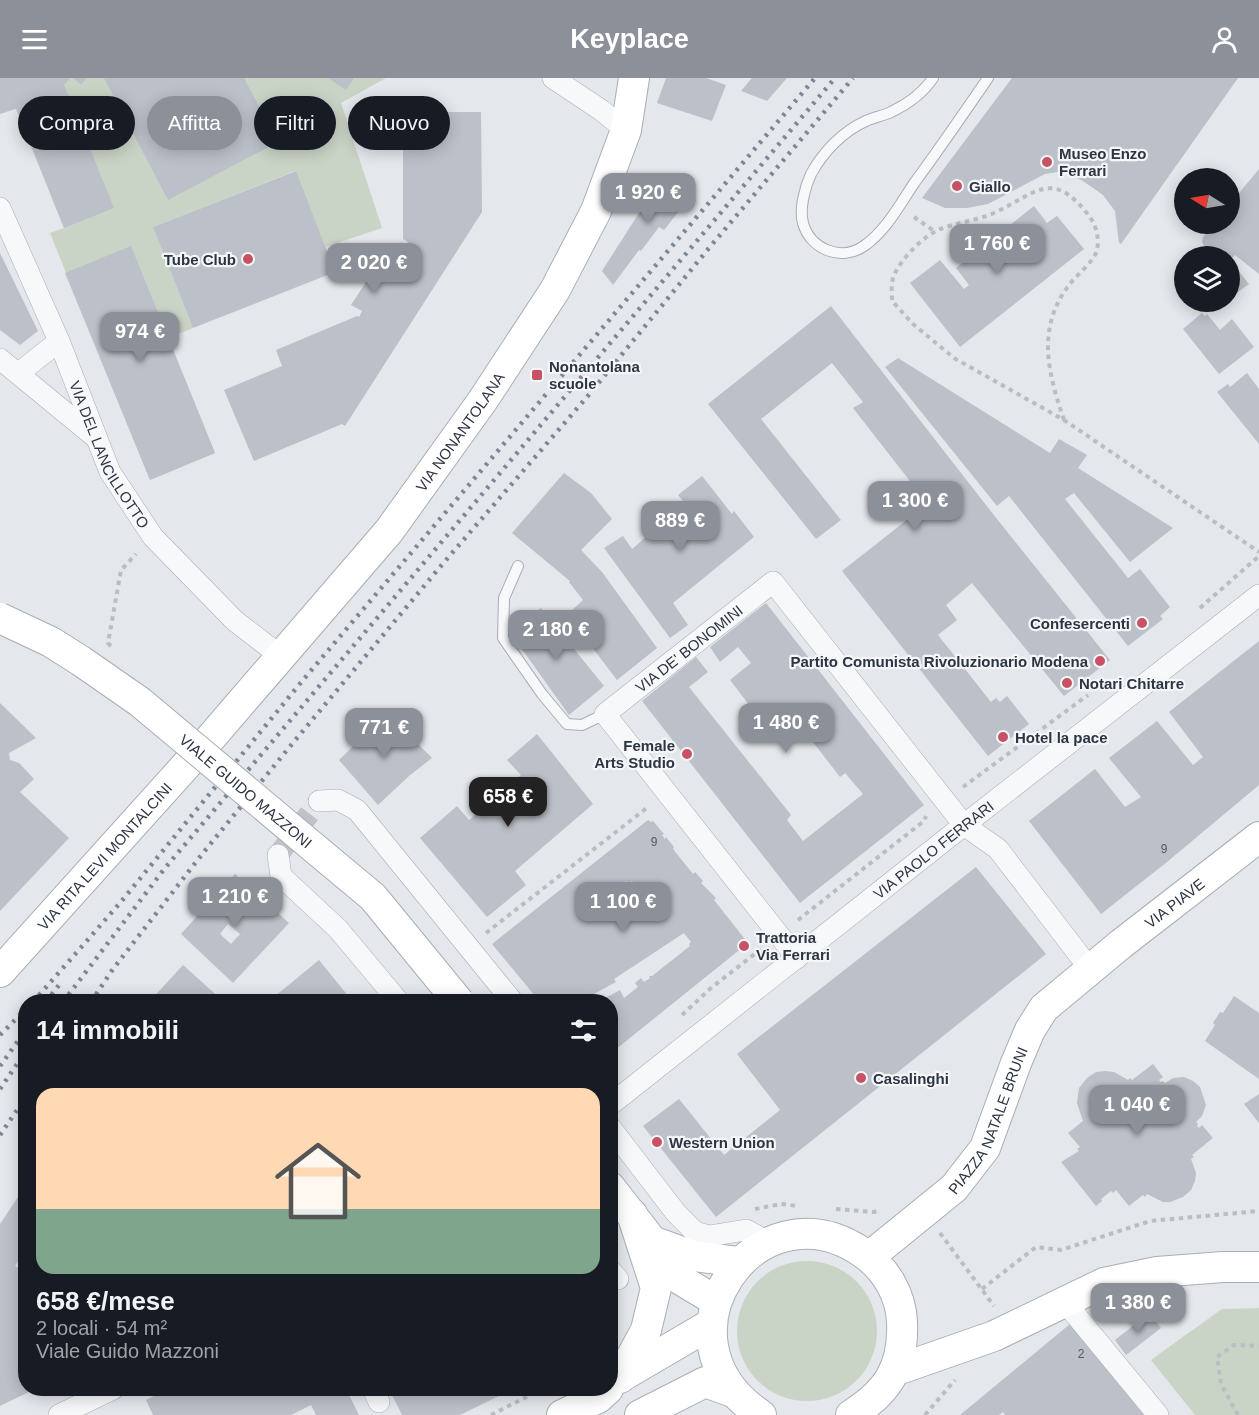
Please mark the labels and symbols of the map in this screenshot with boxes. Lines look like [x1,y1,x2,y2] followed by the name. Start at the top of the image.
[1059,145,1147,179] place label: Museo Enzo Ferrari
[1040,155,1054,169] marker: Museo Enzo Ferrari
[1174,168,1240,234] north arrow
[593,173,703,224] pin: 1 920 €
[969,178,1011,195] place label: Giallo
[950,179,964,193] marker: Giallo
[942,224,1052,275] pin: 1 760 €
[319,243,429,294] pin: 2 020 €
[164,251,236,268] place label: Tube Club
[241,252,255,266] marker: Tube Club
[98,312,182,363] pin: 974 €
[549,358,640,392] place label: Nonantolana scuole
[530,368,544,382] marker: Nonantolana scuole
[412,369,507,494] street label: VIA NONANTOLANA
[67,378,153,531] street label: VIA DEL LANCILLOTTO
[860,481,970,532] pin: 1 300 €
[638,501,722,552] pin: 889 €
[632,601,746,695] street label: VIA DE' BONOMINI
[501,610,611,661] pin: 2 180 €
[1030,615,1130,632] place label: Confesercenti
[1135,616,1149,630] marker: Confesercenti
[790,653,1089,670] place label: Partito Comunista Rivoluzionario Modena
[1093,654,1107,668] marker: Partito Comunista Rivoluzionario Modena
[1079,675,1184,692] place label: Notari Chitarre
[1060,676,1074,690] marker: Notari Chitarre
[731,703,841,754] pin: 1 480 €
[342,708,426,759] pin: 771 €
[1015,729,1108,746] place label: Hotel la pace
[176,730,316,851] street label: VIALE GUIDO MAZZONI
[996,730,1010,744] marker: Hotel la pace
[594,737,675,771] place label: Female Arts Studio
[680,747,694,761] marker: Female Arts Studio
[466,777,550,828] pin: 658 €
[34,779,175,933] street label: VIA RITA LEVI MONTALCINI
[870,797,997,902] street label: VIA PAOLO FERRARI
[651,835,658,849] house number: 9
[1161,842,1168,856] house number: 9
[1141,874,1207,931] street label: VIA PIAVE
[180,877,290,928] pin: 1 210 €
[568,882,678,933] pin: 1 100 €
[756,929,830,963] place label: Trattoria Via Ferrari
[737,939,751,953] marker: Trattoria Via Ferrari
[944,1044,1030,1197] street label: PIAZZA NATALE BRUNI
[873,1070,949,1087] place label: Casalinghi
[854,1071,868,1085] marker: Casalinghi
[1082,1085,1192,1136] pin: 1 040 €
[669,1134,775,1151] place label: Western Union
[650,1135,664,1149] marker: Western Union
[1083,1283,1193,1334] pin: 1 380 €
[1078,1347,1085,1361] house number: 2

